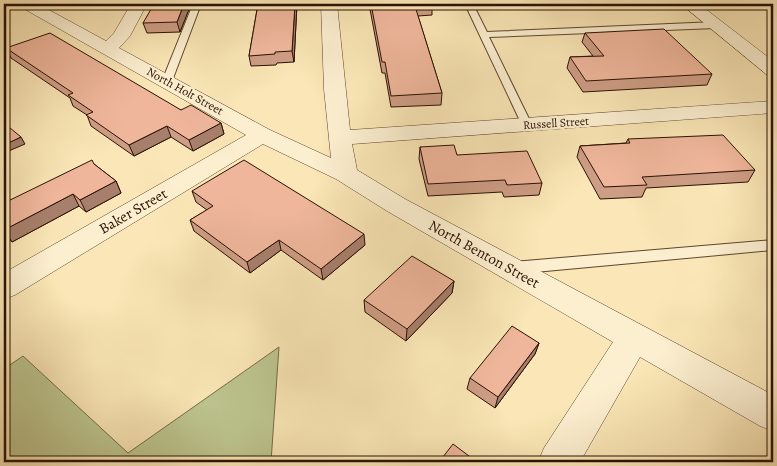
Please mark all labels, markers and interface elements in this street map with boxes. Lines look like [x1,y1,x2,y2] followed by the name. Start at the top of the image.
[144,63,226,119] street label: North Holt Street
[522,113,590,133] street label: Russell Street
[95,183,171,239] street label: Baker Street
[425,215,543,293] street label: North Benton Street

